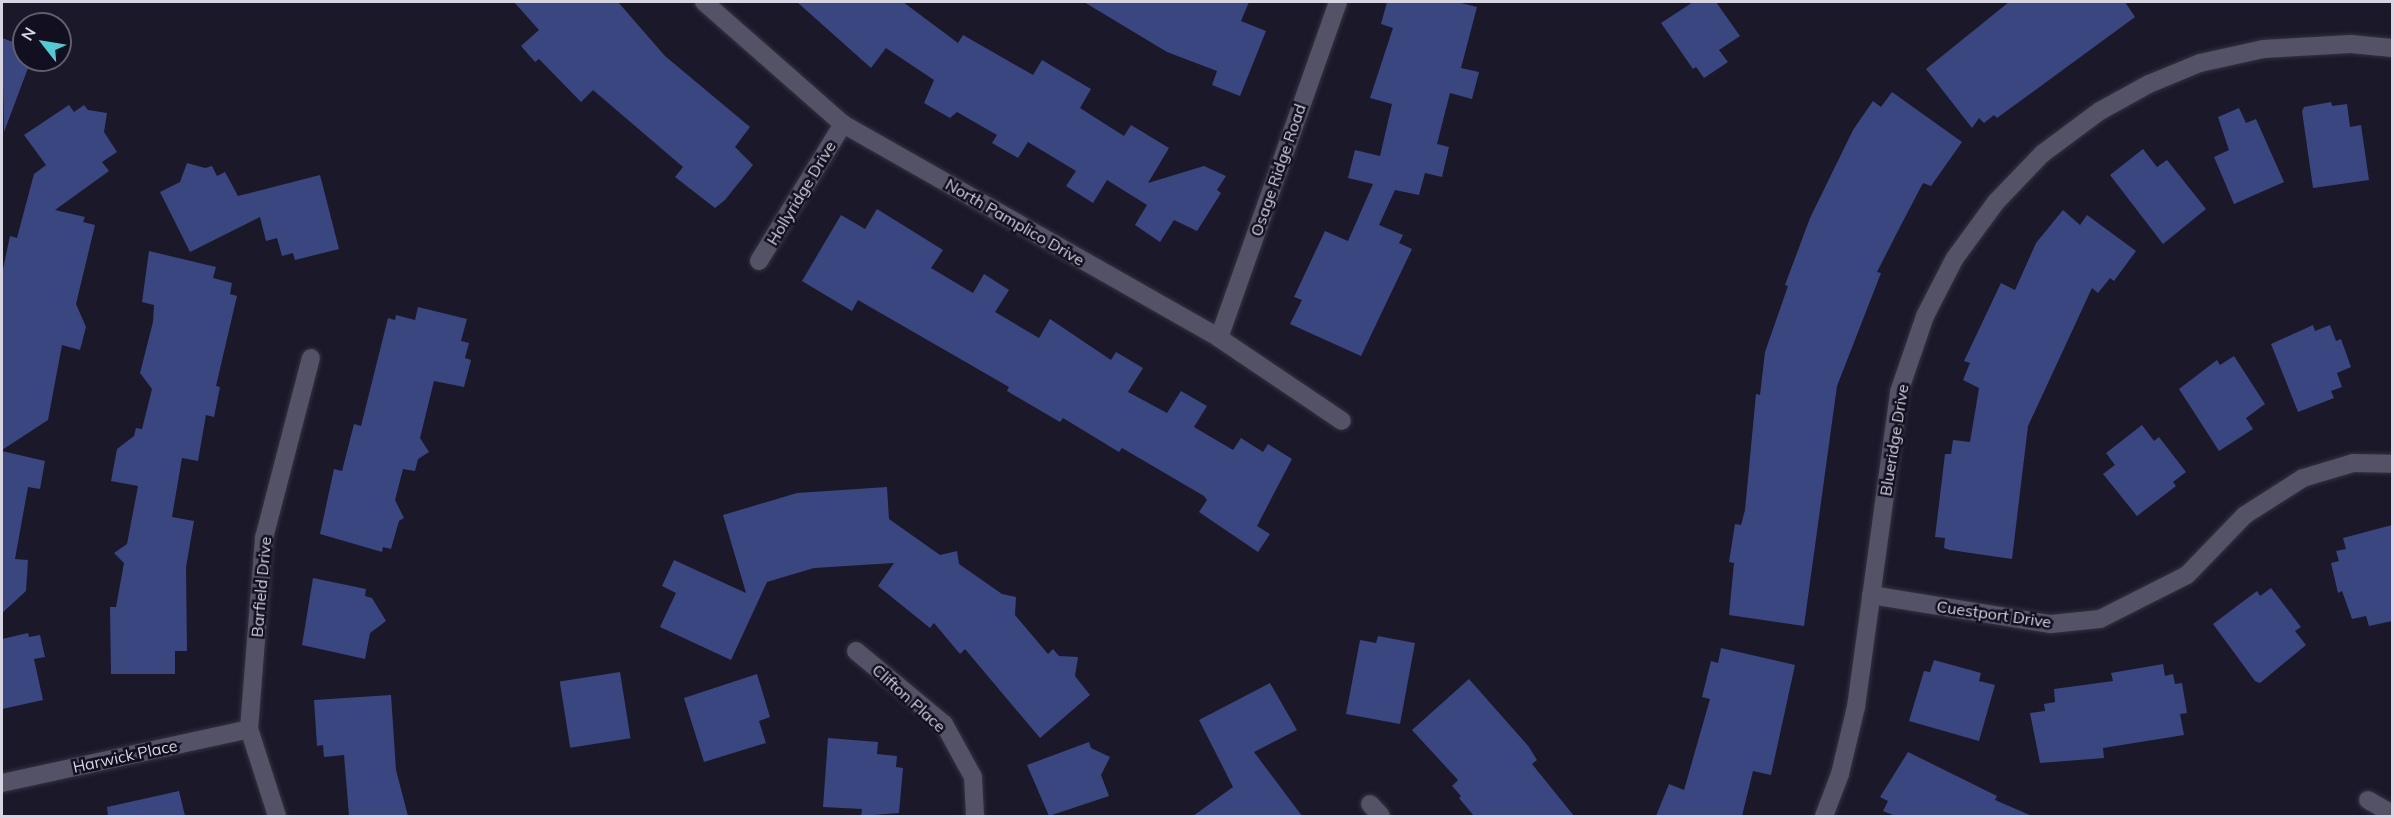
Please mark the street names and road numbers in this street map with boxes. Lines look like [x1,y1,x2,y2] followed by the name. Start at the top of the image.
[1246,101,1310,239] street label: Osage Ridge Road
[762,138,840,248] street label: Hollyridge Drive
[942,174,1088,270] street label: North Pamplico Drive
[1876,383,1912,497] street label: Blueridge Drive
[247,536,275,638] street label: Barfield Drive
[1935,596,2053,632] street label: Cuestport Drive
[868,660,950,736] street label: Clifton Place
[71,736,179,776] street label: Harwick Place

